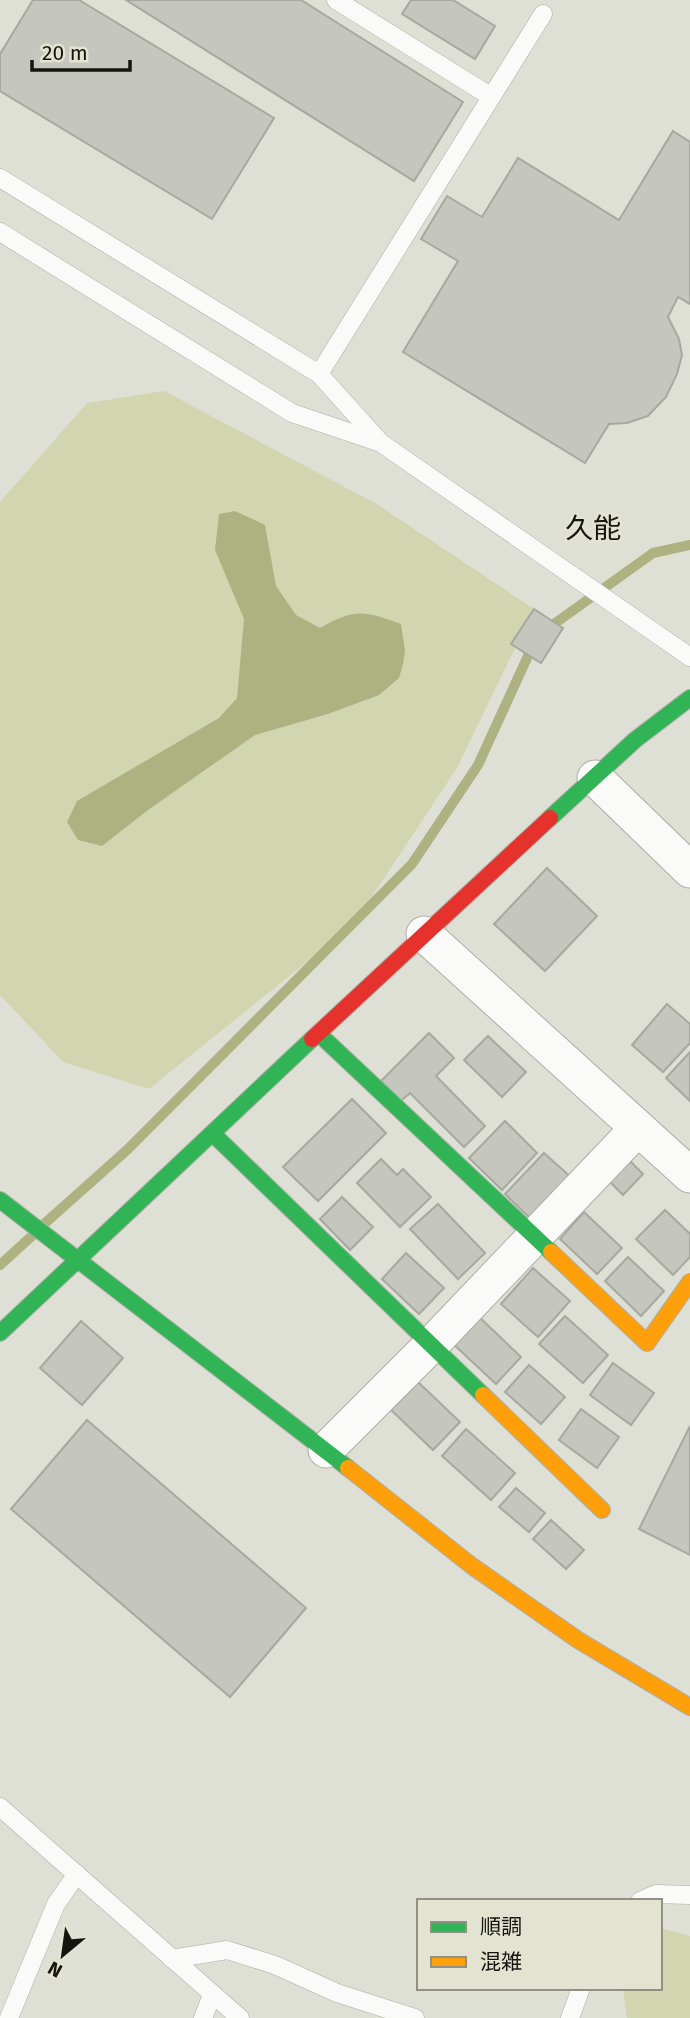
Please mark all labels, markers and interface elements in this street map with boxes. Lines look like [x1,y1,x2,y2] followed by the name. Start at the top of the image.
[32,28,130,72] scale bar
[42,40,88,66] text: 20 m
[565,512,621,545] district label: 久能
[417,1899,662,1990] legend
[480,1914,522,1940] text: 順調
[28,1920,98,1990] north arrow
[480,1949,522,1975] text: 混雑
[44,1956,66,1983] text: N

